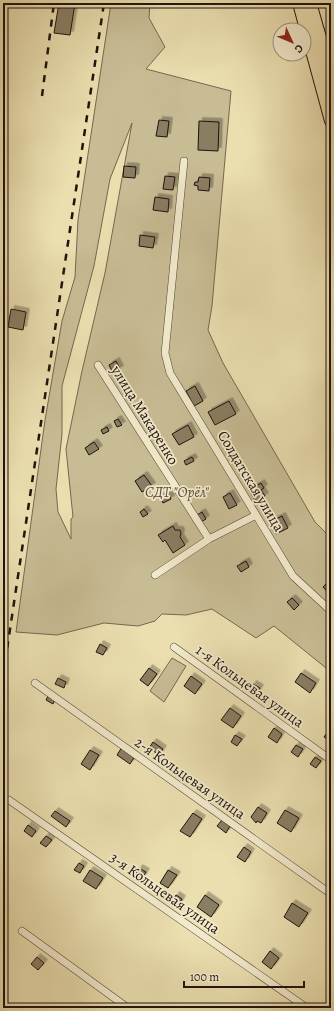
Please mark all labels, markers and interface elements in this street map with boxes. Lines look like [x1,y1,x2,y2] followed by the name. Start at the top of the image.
[272,22,312,62] north arrow
[291,41,307,56] text: С
[106,361,184,468] street label: улица Макаренко
[213,427,289,535] street label: Солдатская улица
[145,482,210,502] park label: СДТ "Орёл"
[192,640,308,732] street label: 1-я Кольцевая улица
[131,732,250,824] street label: 2-я Кольцевая улица
[106,847,224,939] street label: 3-я Кольцевая улица
[184,963,304,989] scale bar
[190,969,219,985] text: 100 m

